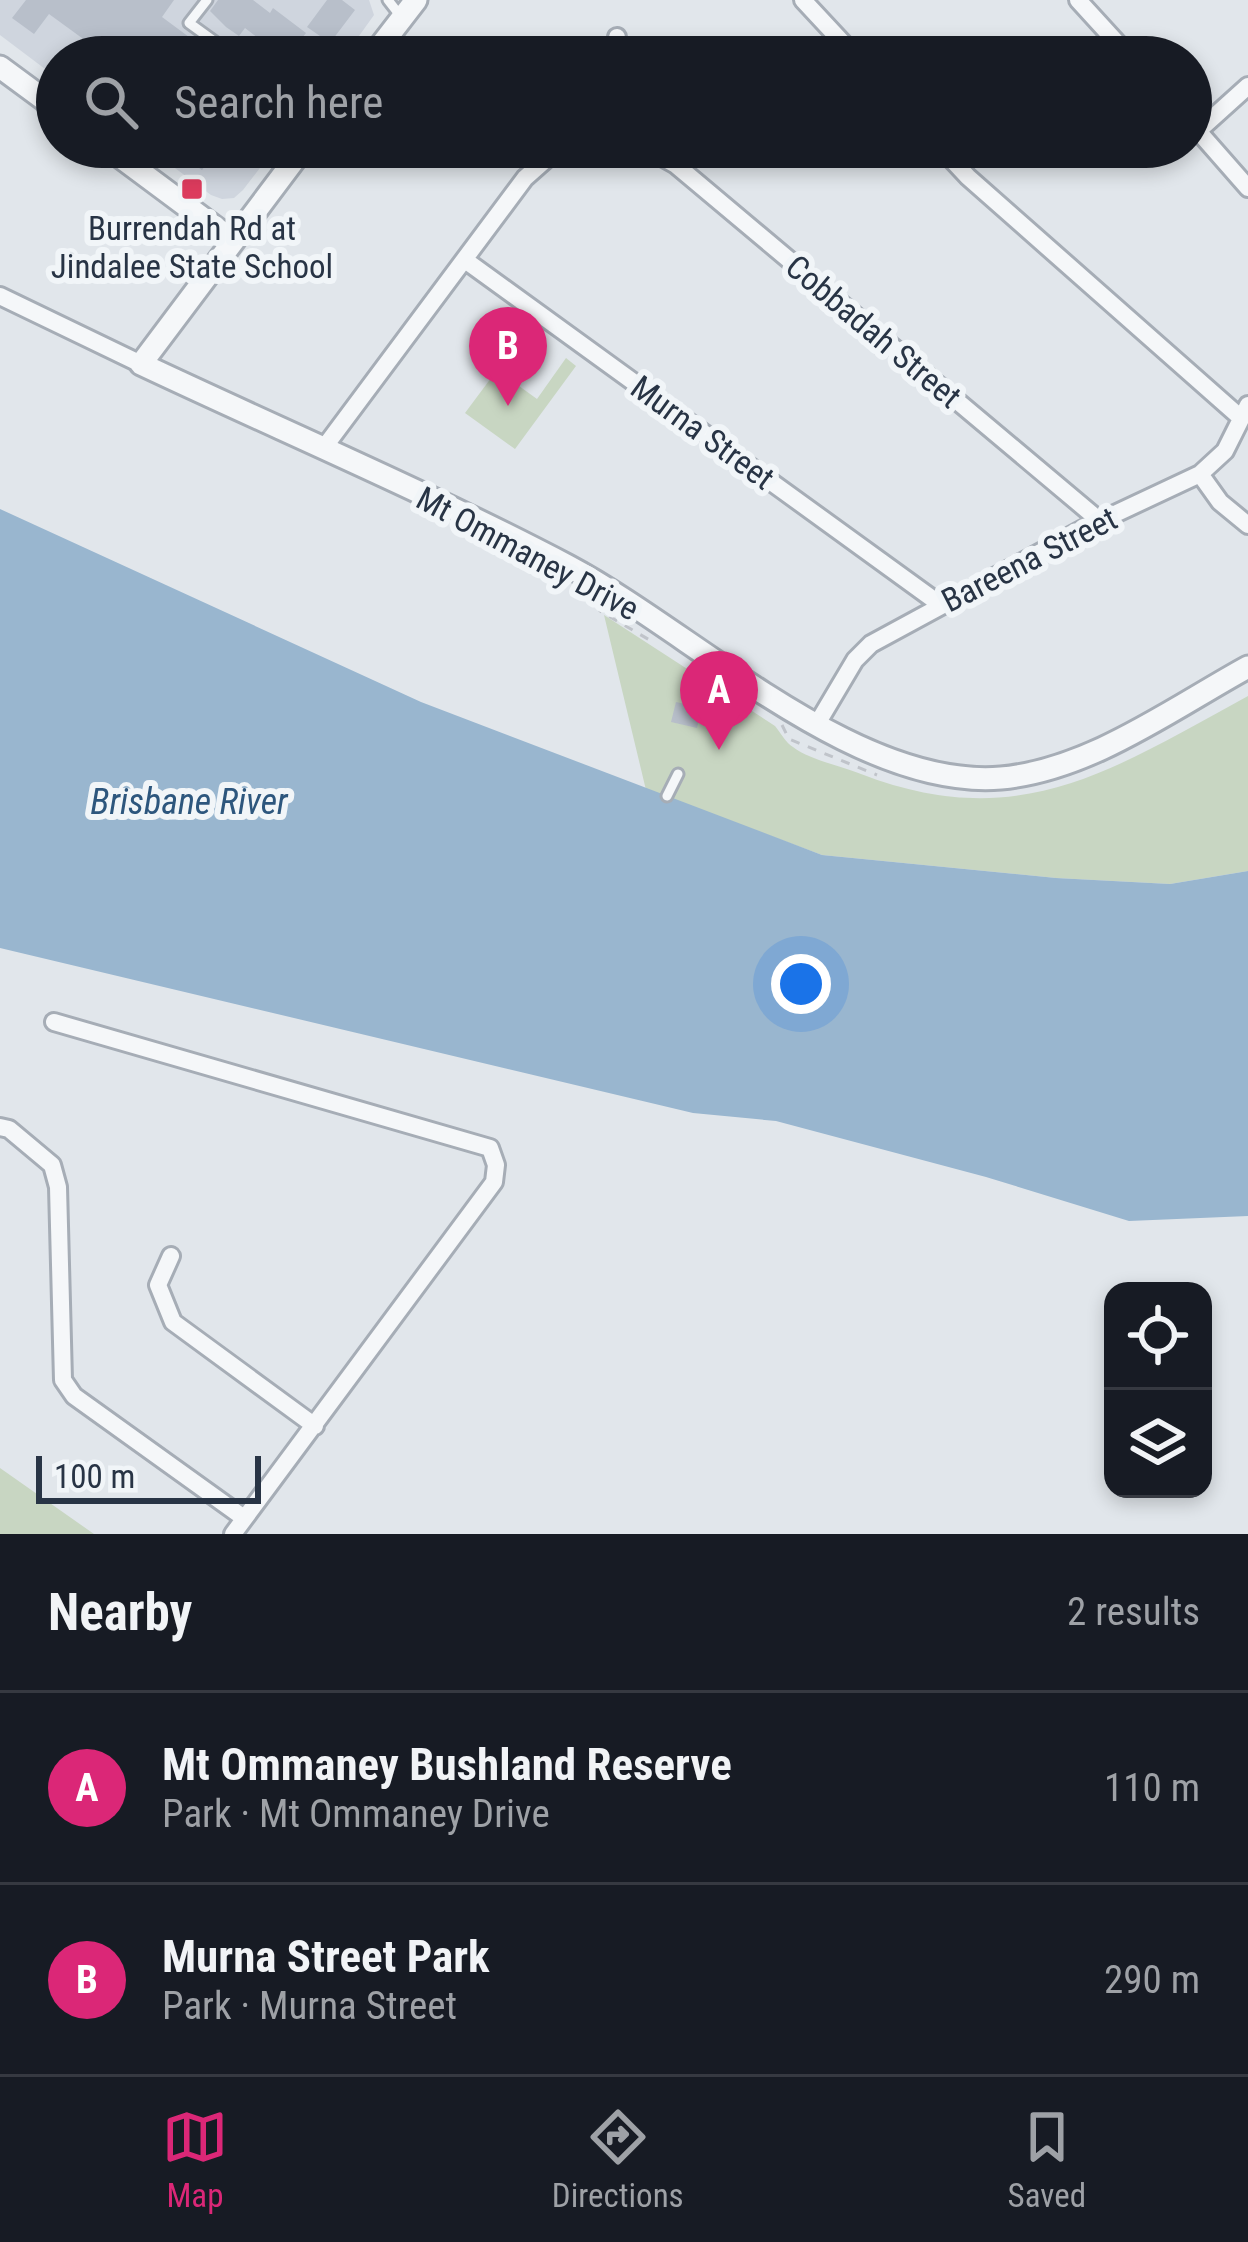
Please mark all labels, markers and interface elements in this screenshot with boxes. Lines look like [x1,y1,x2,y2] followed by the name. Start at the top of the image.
[36,36,1212,168] search box
[78,69,144,135] icon: search
[174,76,383,129] text: Search here
[179,176,205,202] marker: Burrendah Rd at Jindalee State School
[51,209,333,286] place label: Burrendah Rd at Jindalee State School
[778,247,969,416] street label: Cobbadah Street
[469,307,547,406] pin: B
[623,367,782,497] street label: Murna Street
[410,478,646,628] street label: Mt Ommaney Drive
[935,499,1123,620] street label: Bareena Street
[680,651,758,750] pin: A
[90,781,289,823] water label: Brisbane River
[771,954,831,1014] your location
[1104,1282,1212,1498] map controls
[1104,1282,1212,1390] button: locate
[1104,1390,1212,1498] button: layers
[36,1450,261,1503] scale bar
[54,1457,135,1496] text: 100 m
[48,1583,192,1642] text: Nearby
[1067,1589,1200,1635] text: 2 results
[162,1738,732,1791] text: Mt Ommaney Bushland Reserve
[75,1765,99,1811] text: A
[1104,1765,1200,1811] text: 110 m
[162,1791,550,1837] text: Park · Mt Ommaney Drive
[162,1930,490,1983] text: Murna Street Park
[76,1957,98,2003] text: B
[1104,1957,1200,2003] text: 290 m
[162,1983,457,2029] text: Park · Murna Street
[162,2104,228,2215] tab: Map
[552,2104,684,2215] tab: Directions
[1008,2104,1086,2215] tab: Saved

